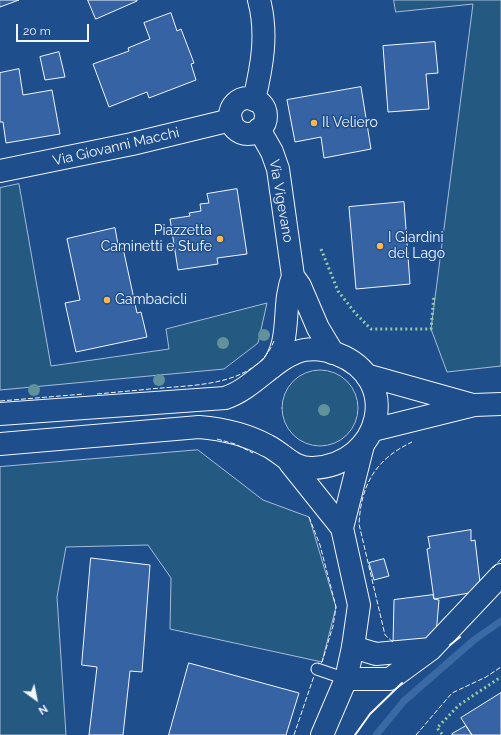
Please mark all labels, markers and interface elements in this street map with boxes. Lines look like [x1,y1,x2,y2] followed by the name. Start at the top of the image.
[18,16,91,42] scale bar
[23,24,51,38] text: 20 m
[322,115,378,131] place label: Il Veliero
[309,118,319,128] marker: Il Veliero
[51,124,181,170] street label: Via Giovanni Macchi
[265,158,297,244] street label: Via Vigevano
[101,223,212,256] place label: Piazzetta Caminetti e Stufe
[388,230,445,262] place label: I Giardini del Lago
[215,234,225,244] marker: Piazzetta Caminetti e Stufe
[375,241,385,251] marker: I Giardini del Lago
[115,292,187,308] place label: Gambacicli
[102,295,112,305] marker: Gambacicli
[16,679,56,719] north arrow
[36,702,50,717] text: N

